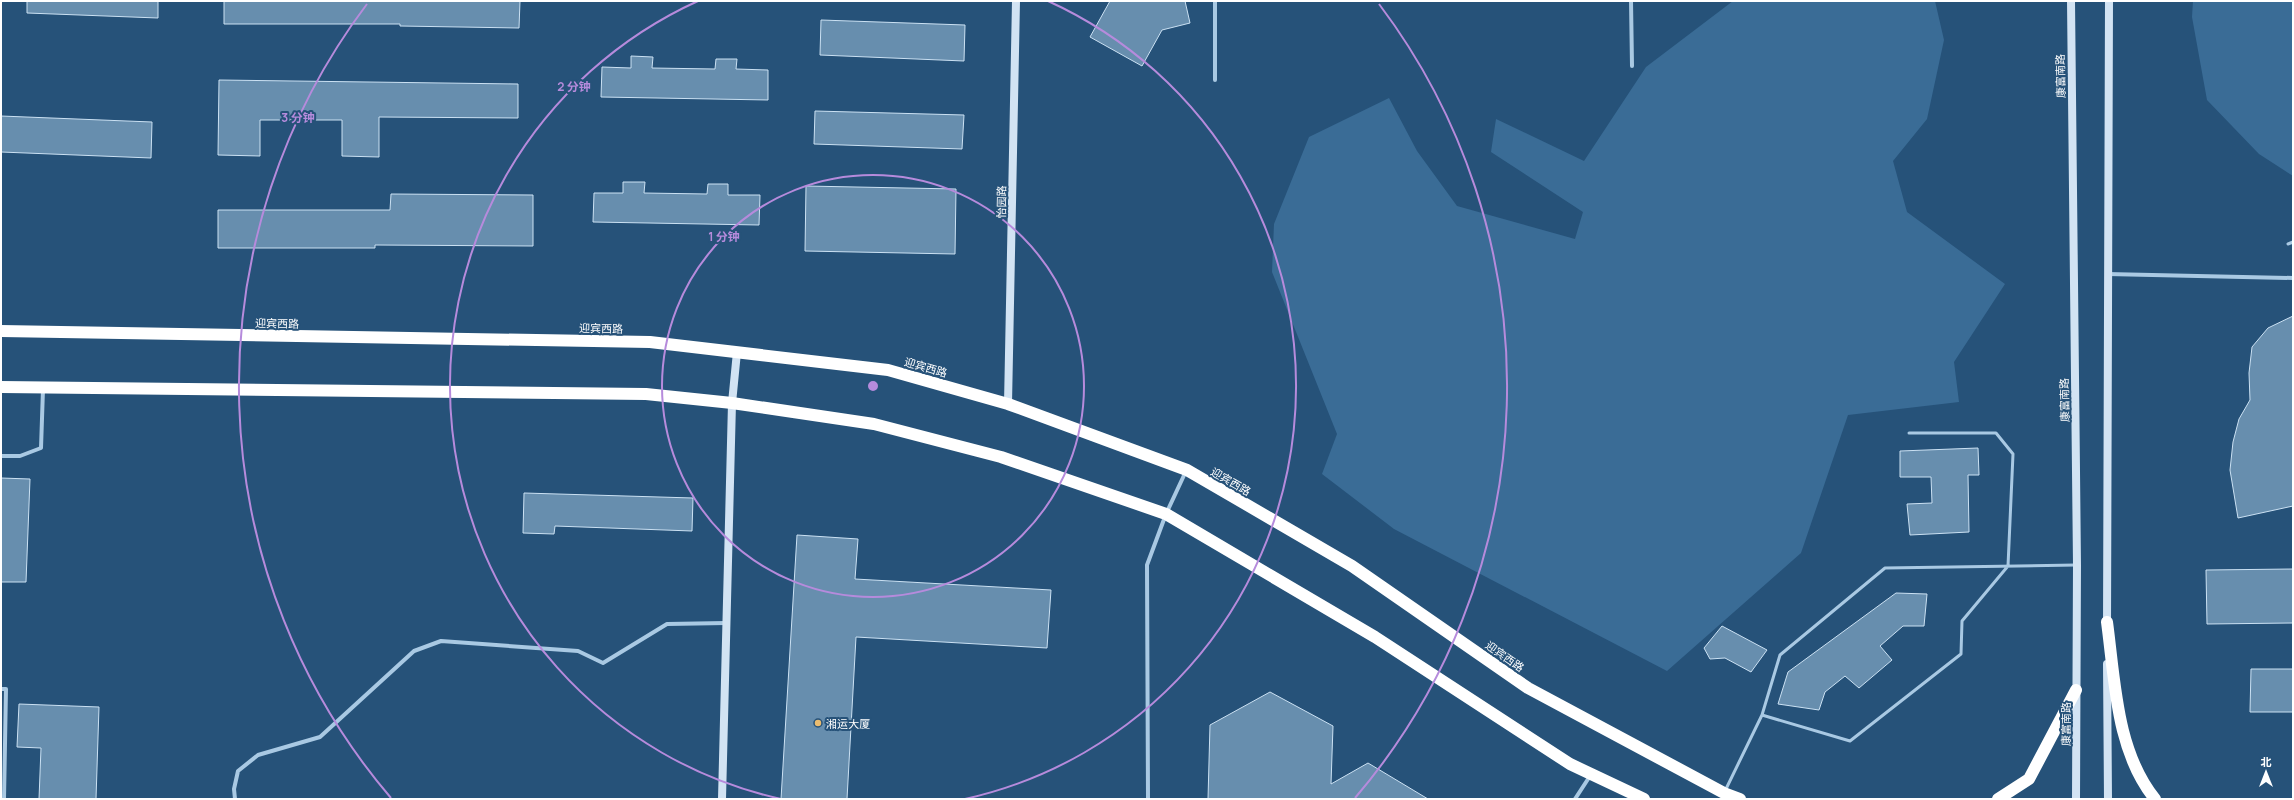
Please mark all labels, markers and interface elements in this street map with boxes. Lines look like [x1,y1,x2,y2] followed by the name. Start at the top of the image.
[2052,54,2068,98] street label: 康富南路
[557,78,591,95] text: 2 分钟
[281,109,315,126] text: 3 分钟
[993,185,1009,219] street label: 怡园路
[708,228,740,245] text: 1 分钟
[255,315,299,331] street label: 迎宾西路
[579,320,623,336] street label: 迎宾西路
[903,354,949,380] street label: 迎宾西路
[2056,378,2072,422] street label: 康富南路
[866,379,880,393] centre of rings
[1208,464,1254,498] street label: 迎宾西路
[1483,637,1527,675] street label: 迎宾西路
[2058,702,2073,746] street label: 康富南路
[826,716,870,731] place label: 湘运大厦
[813,718,823,728] marker: 湘运大厦
[2246,752,2286,792] north arrow
[2261,754,2272,769] text: 北

